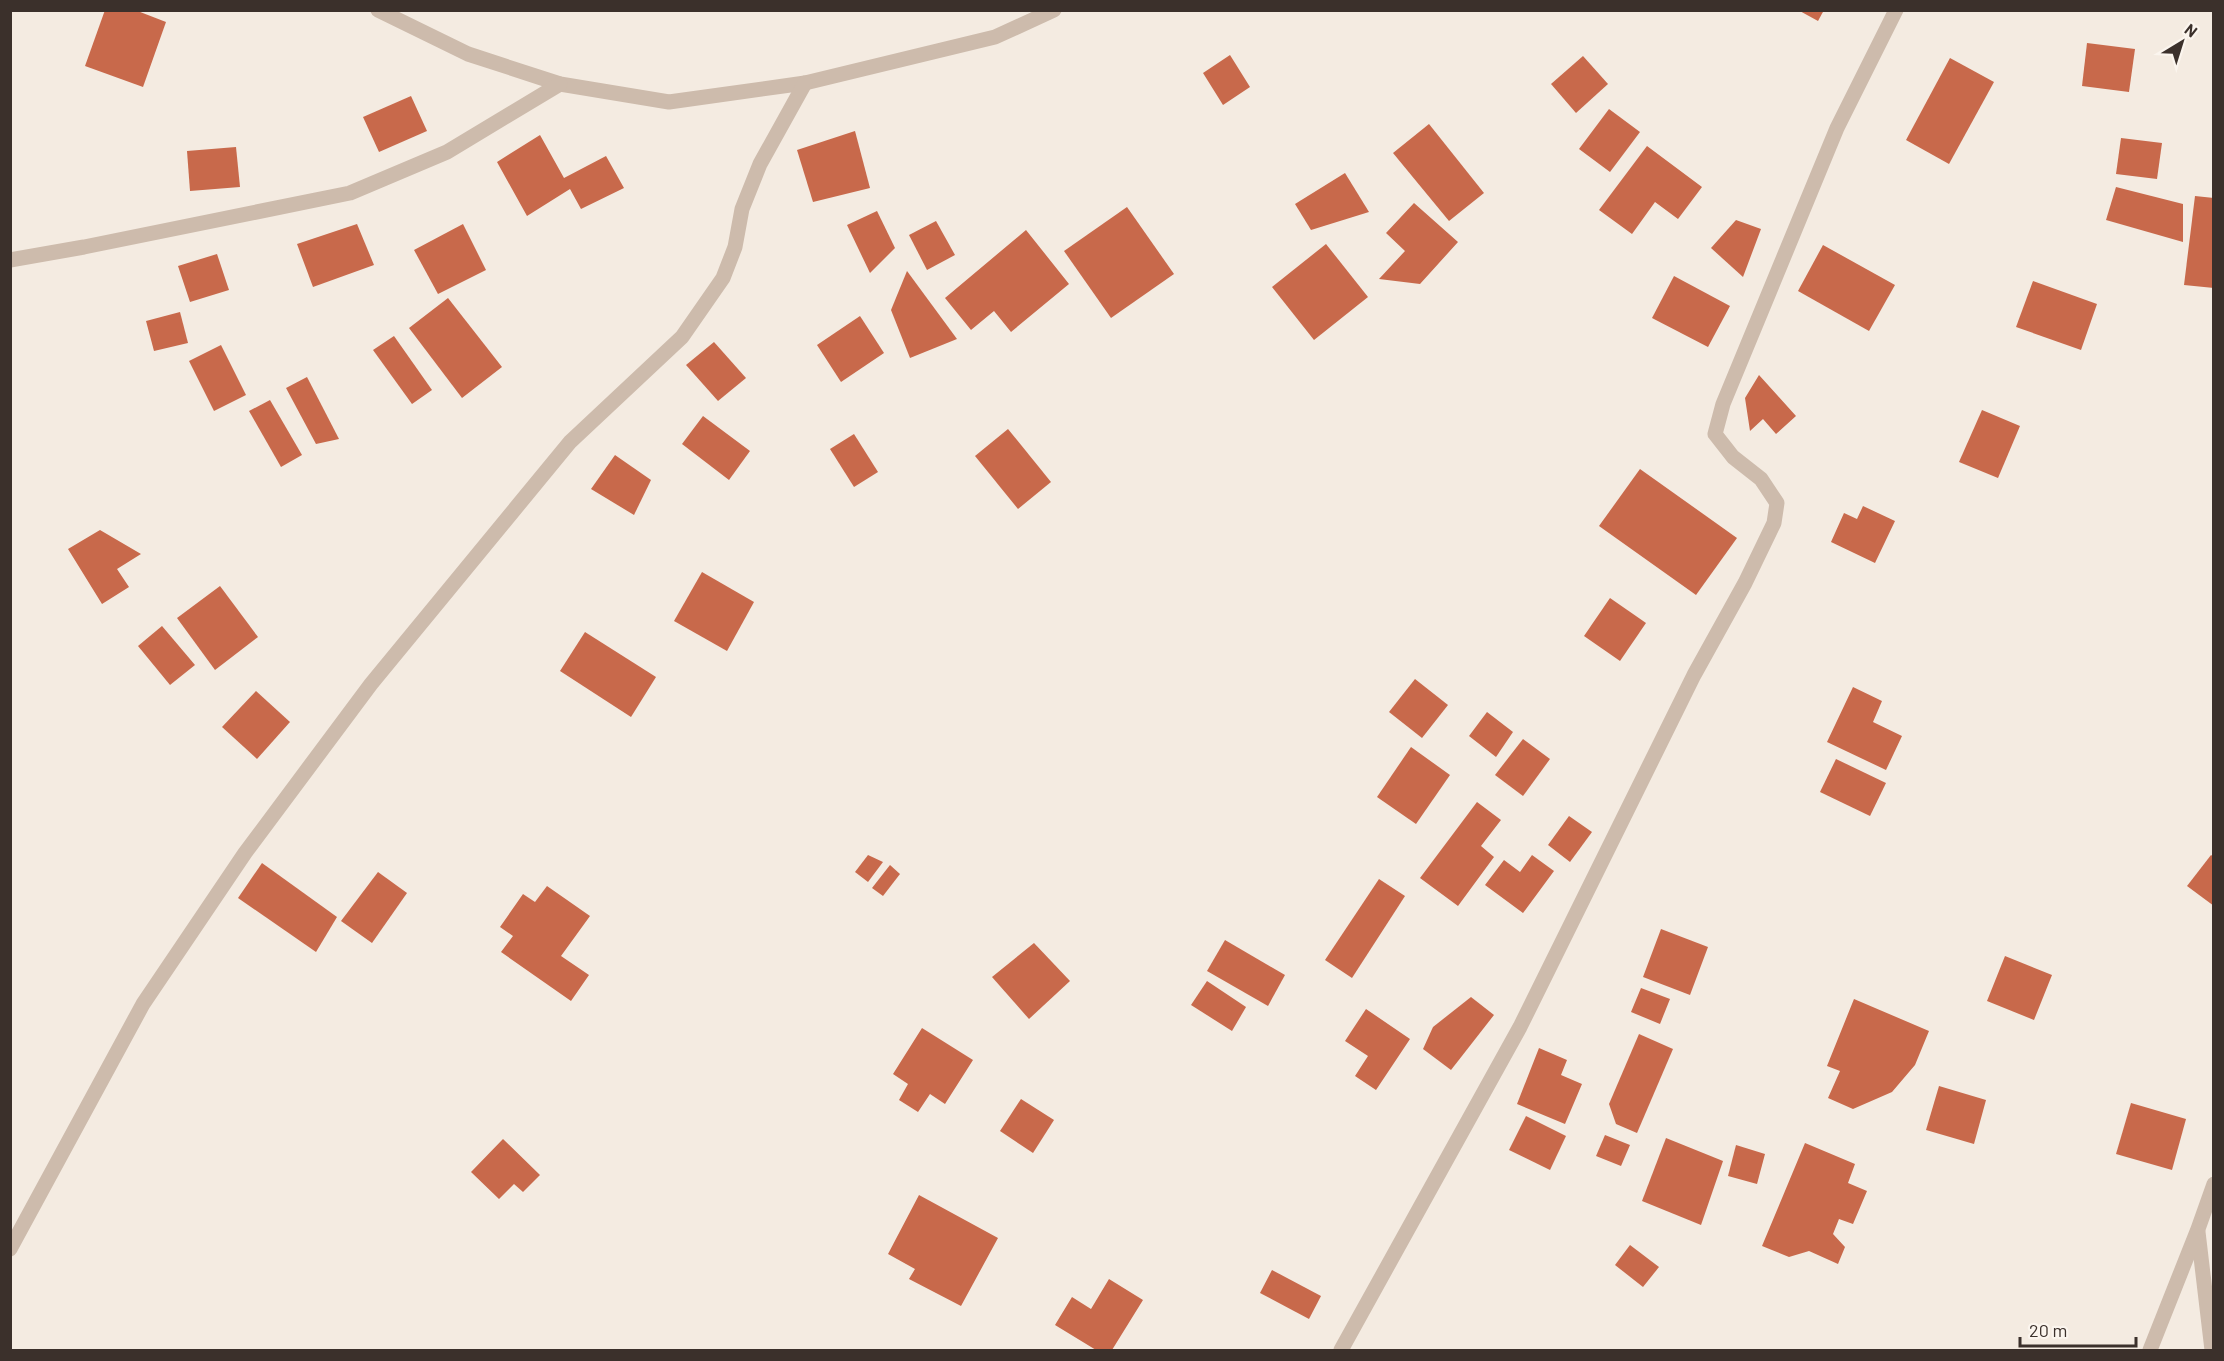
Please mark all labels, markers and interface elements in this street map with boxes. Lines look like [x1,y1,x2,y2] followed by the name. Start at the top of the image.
[2152,12,2212,72] north arrow
[2182,19,2202,41] text: N
[2020,1310,2136,1348] scale bar
[2029,1319,2067,1341] text: 20 m

